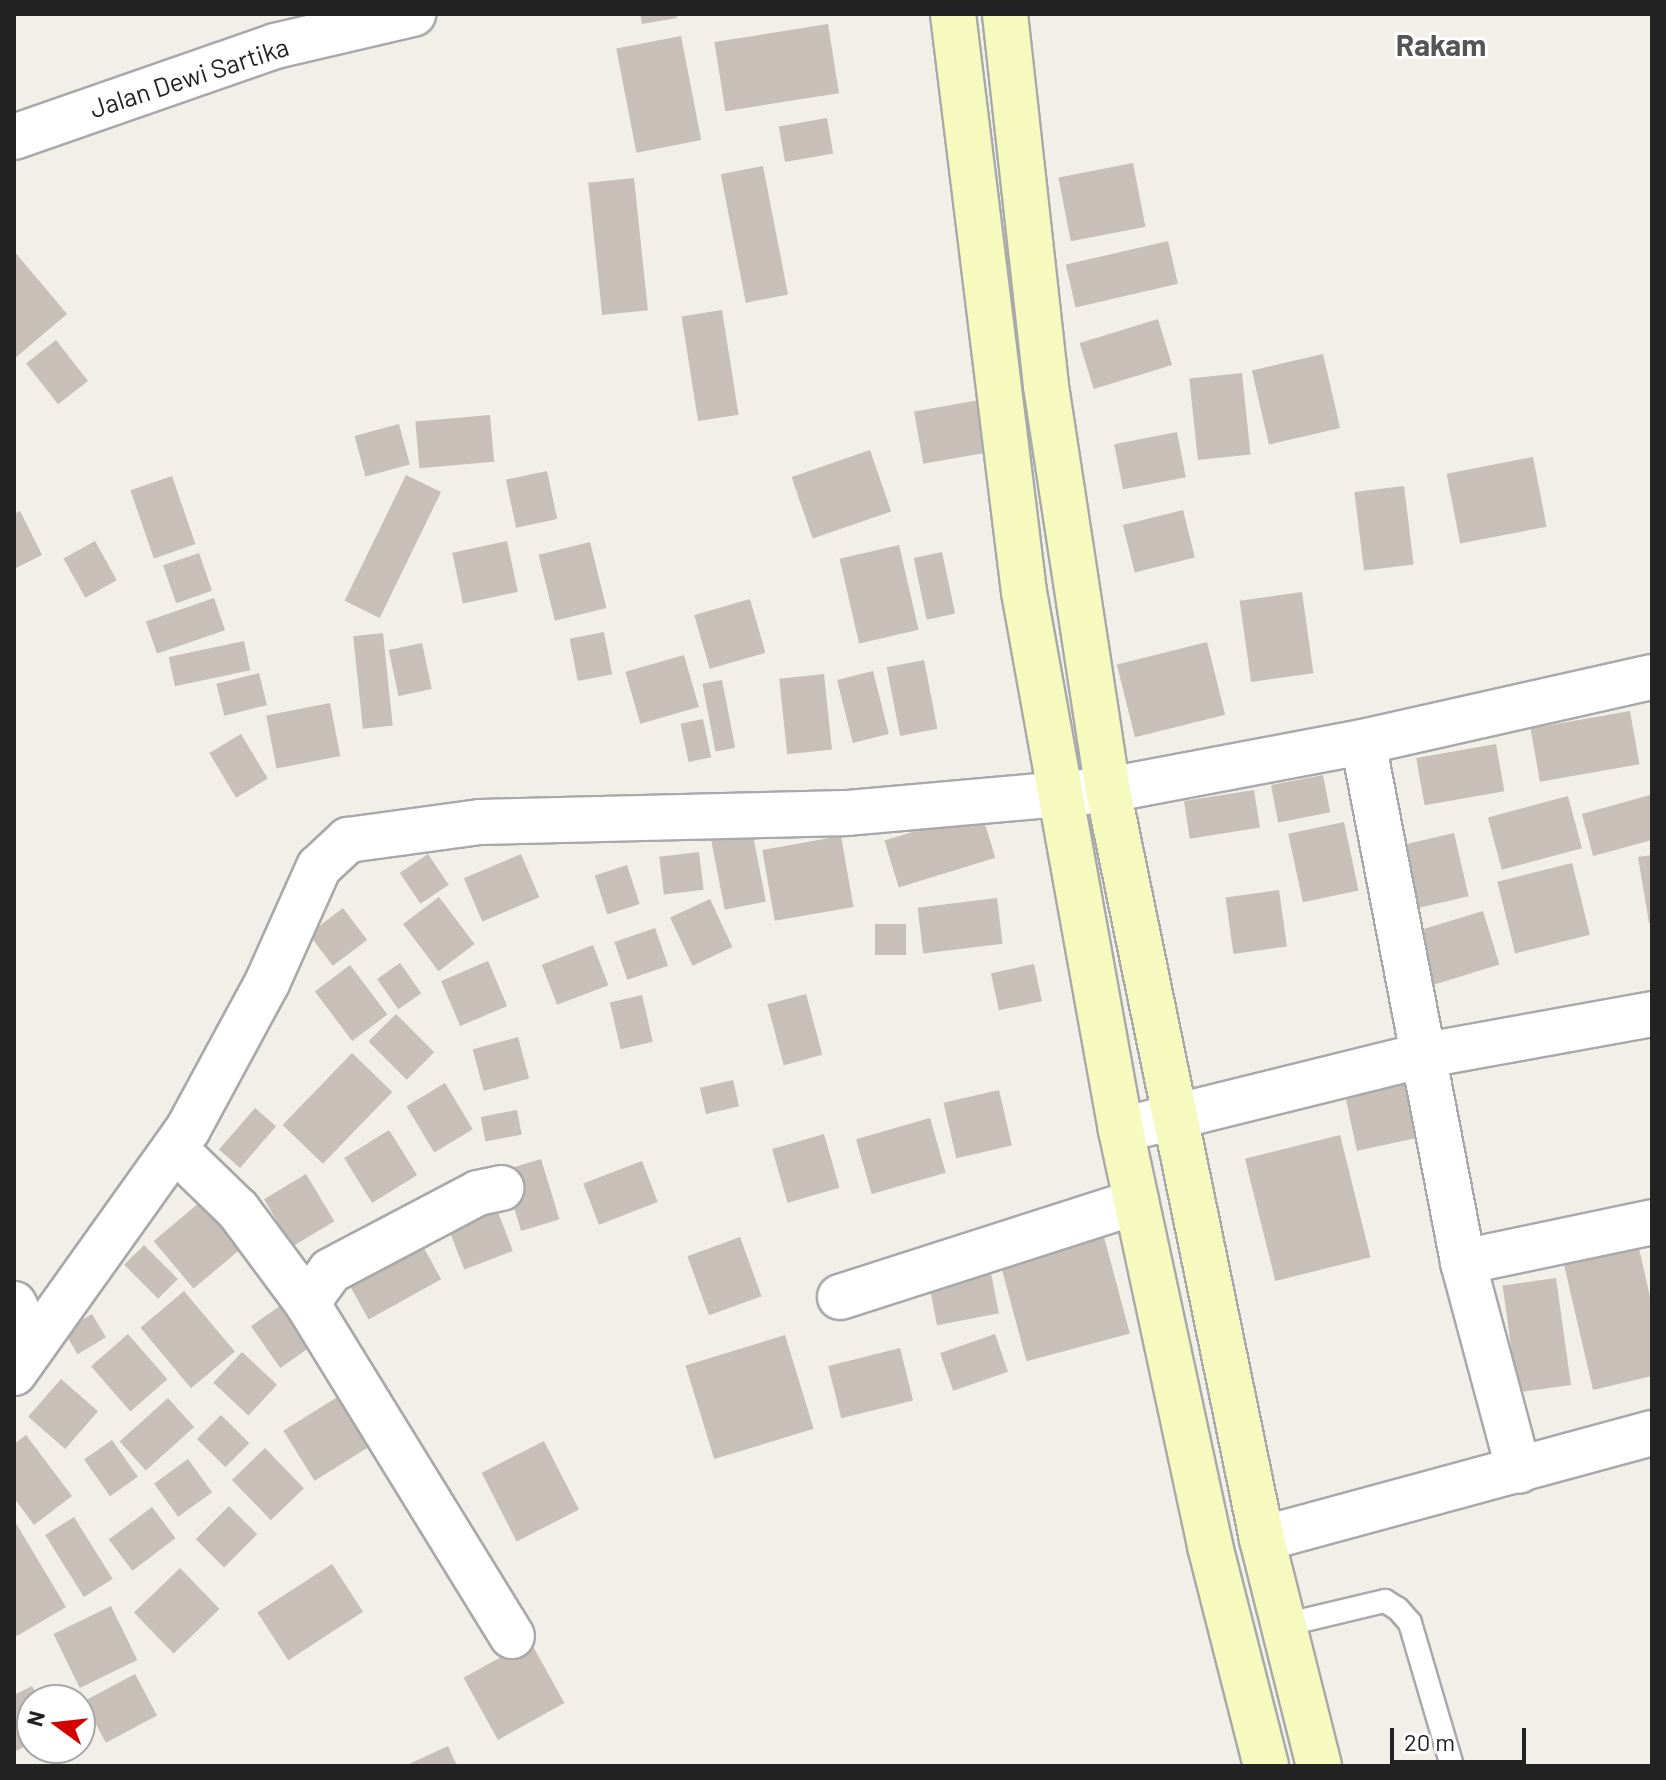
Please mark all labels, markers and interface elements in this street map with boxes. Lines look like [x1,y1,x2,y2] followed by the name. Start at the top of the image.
[1396,26,1486,62] district label: Rakam
[86,30,292,124] street label: Jalan Dewi Sartika
[16,1684,96,1764] north arrow
[20,1708,49,1729] text: N
[1394,1712,1530,1762] scale bar
[1404,1727,1455,1756] text: 20 m

